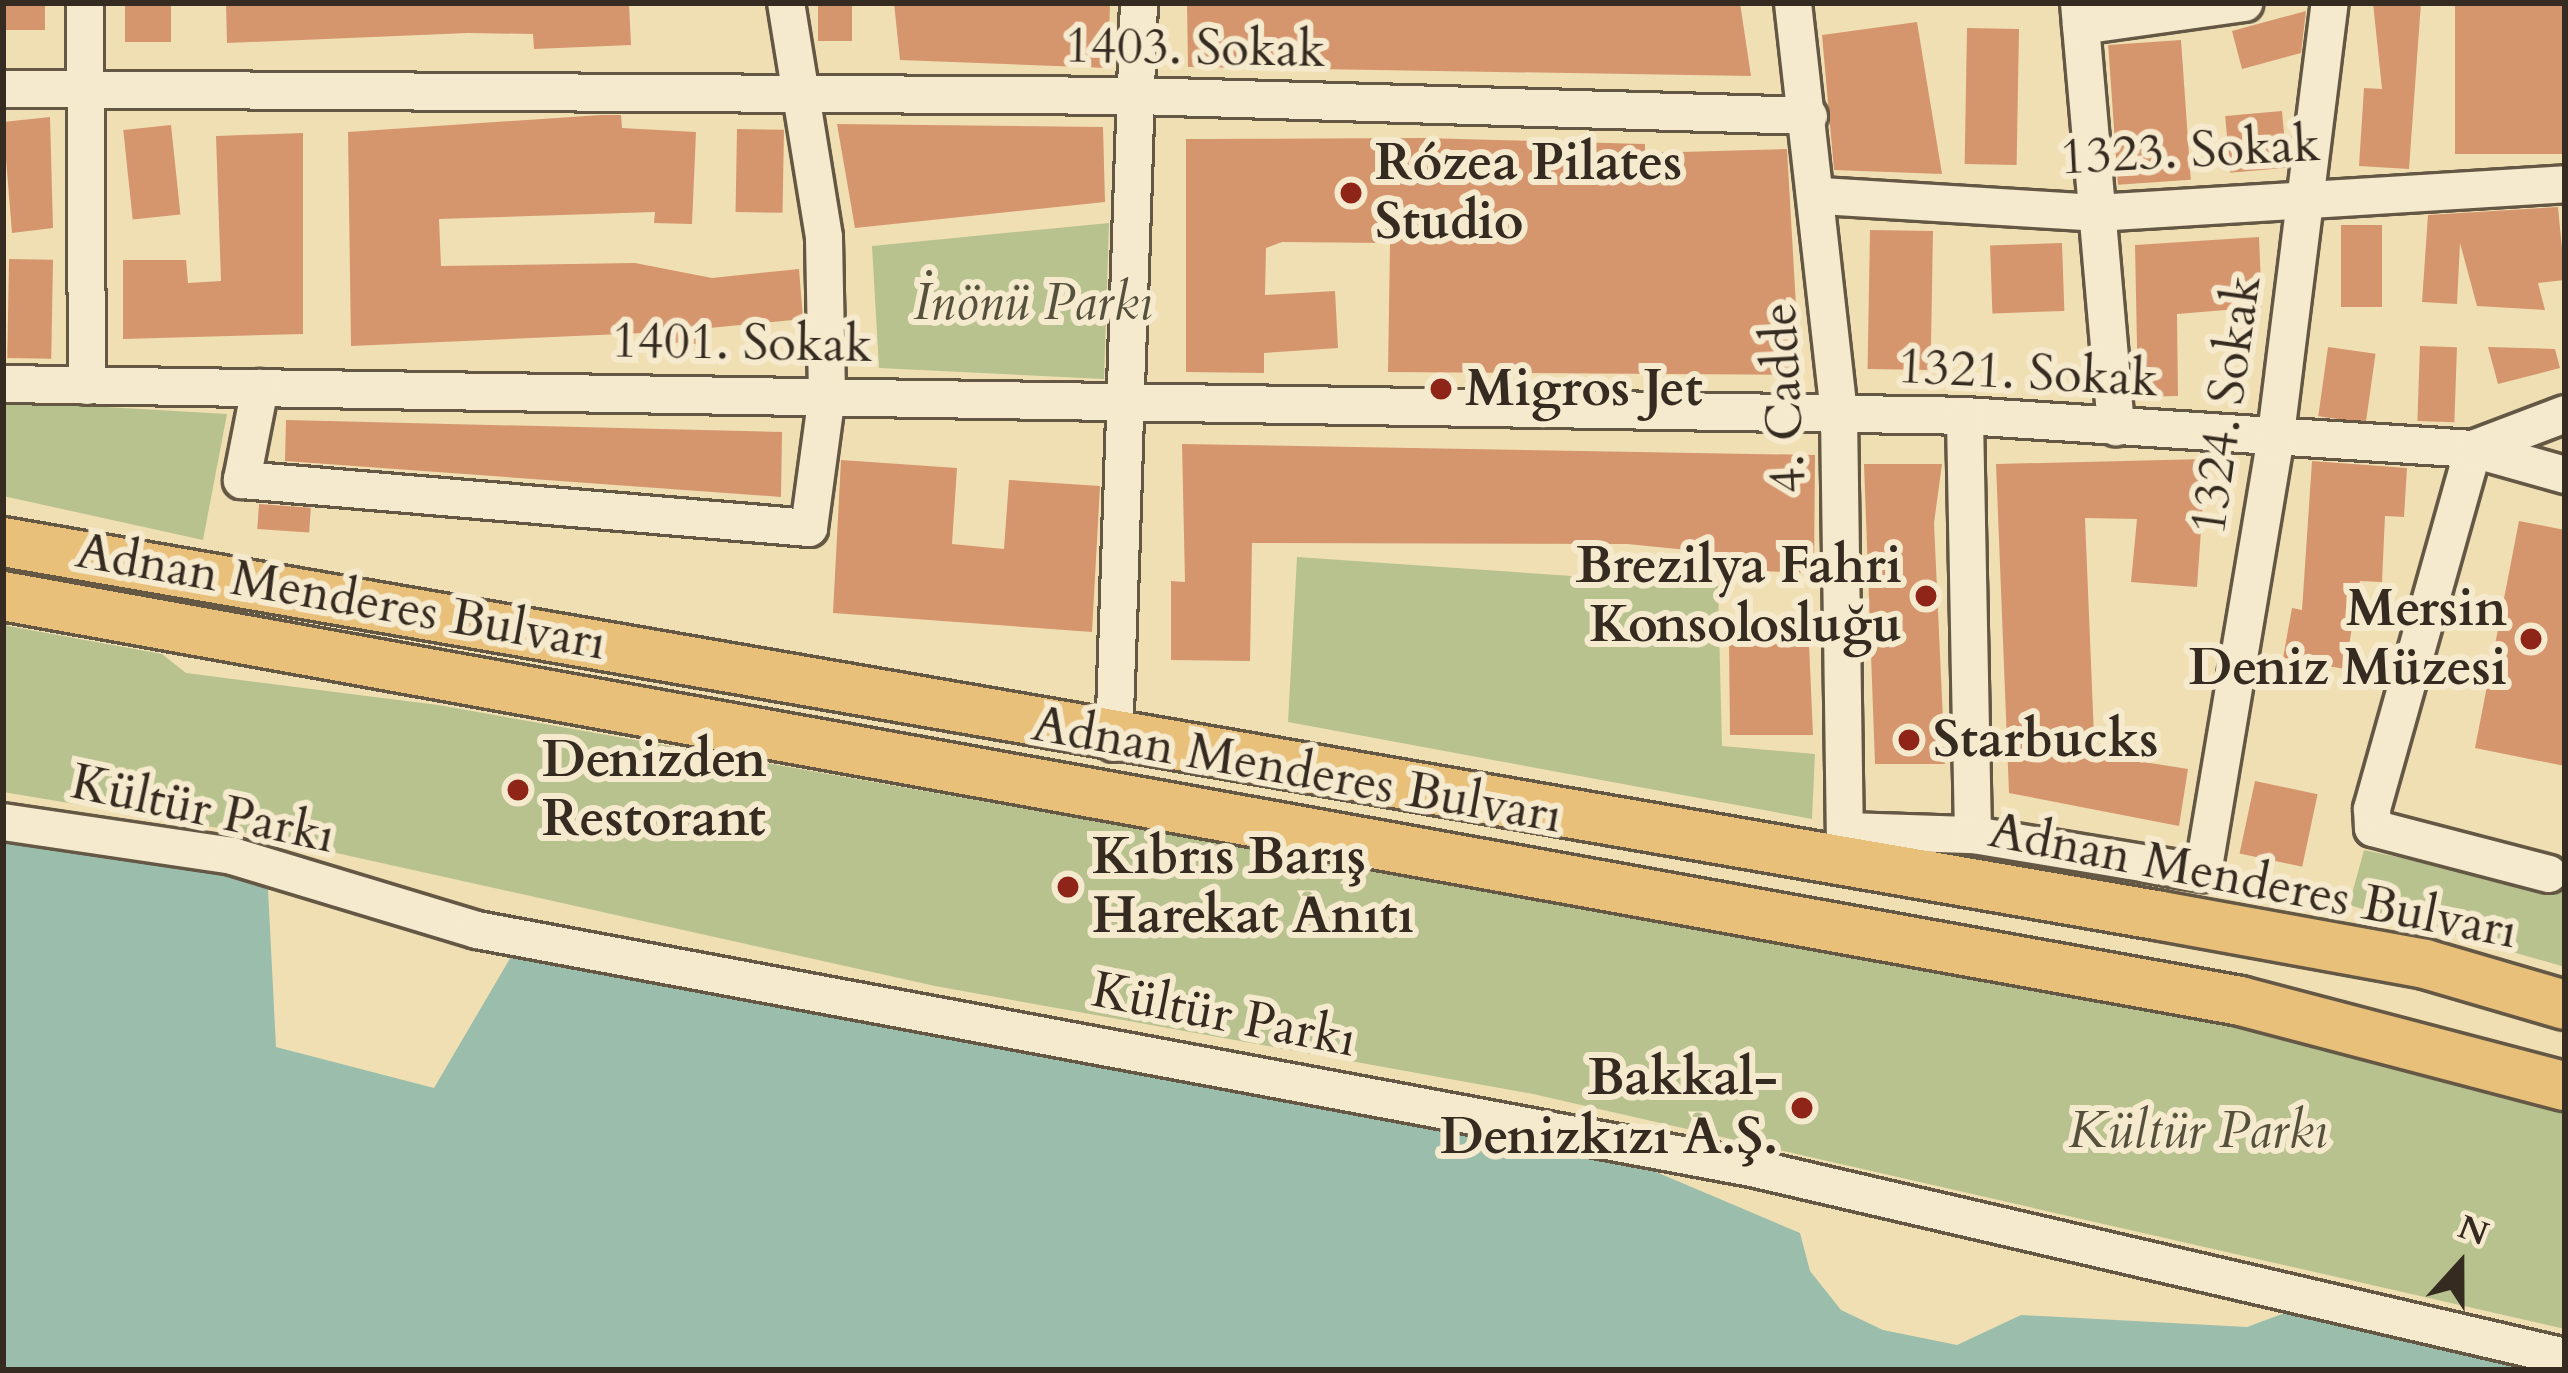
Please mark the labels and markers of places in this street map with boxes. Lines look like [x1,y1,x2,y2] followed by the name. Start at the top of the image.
[1375,133,1682,253] place label: Rózea Pilates Studio
[1338,180,1364,206] marker: Rózea Pilates Studio
[1465,358,1703,420] place label: Migros Jet
[1428,376,1454,402] marker: Migros Jet
[1576,536,1902,656] place label: Brezilya Fahri Konsolosluğu
[2188,579,2507,699] place label: Mersin Deniz Müzesi
[1913,583,1939,609] marker: Brezilya Fahri Konsolosluğu
[2518,626,2544,652] marker: Mersin Deniz Müzesi
[1933,709,2158,771] place label: Starbucks
[1896,727,1922,753] marker: Starbucks
[542,730,767,850] place label: Denizden Restorant
[505,777,531,803] marker: Denizden Restorant
[1092,827,1414,947] place label: Kıbrıs Barış Harekat Anıtı
[1055,874,1081,900] marker: Kıbrıs Barış Harekat Anıtı
[1440,1048,1778,1168] place label: Bakkal- Denizkızı A.Ş.
[1789,1095,1815,1121] marker: Bakkal- Denizkızı A.Ş.

